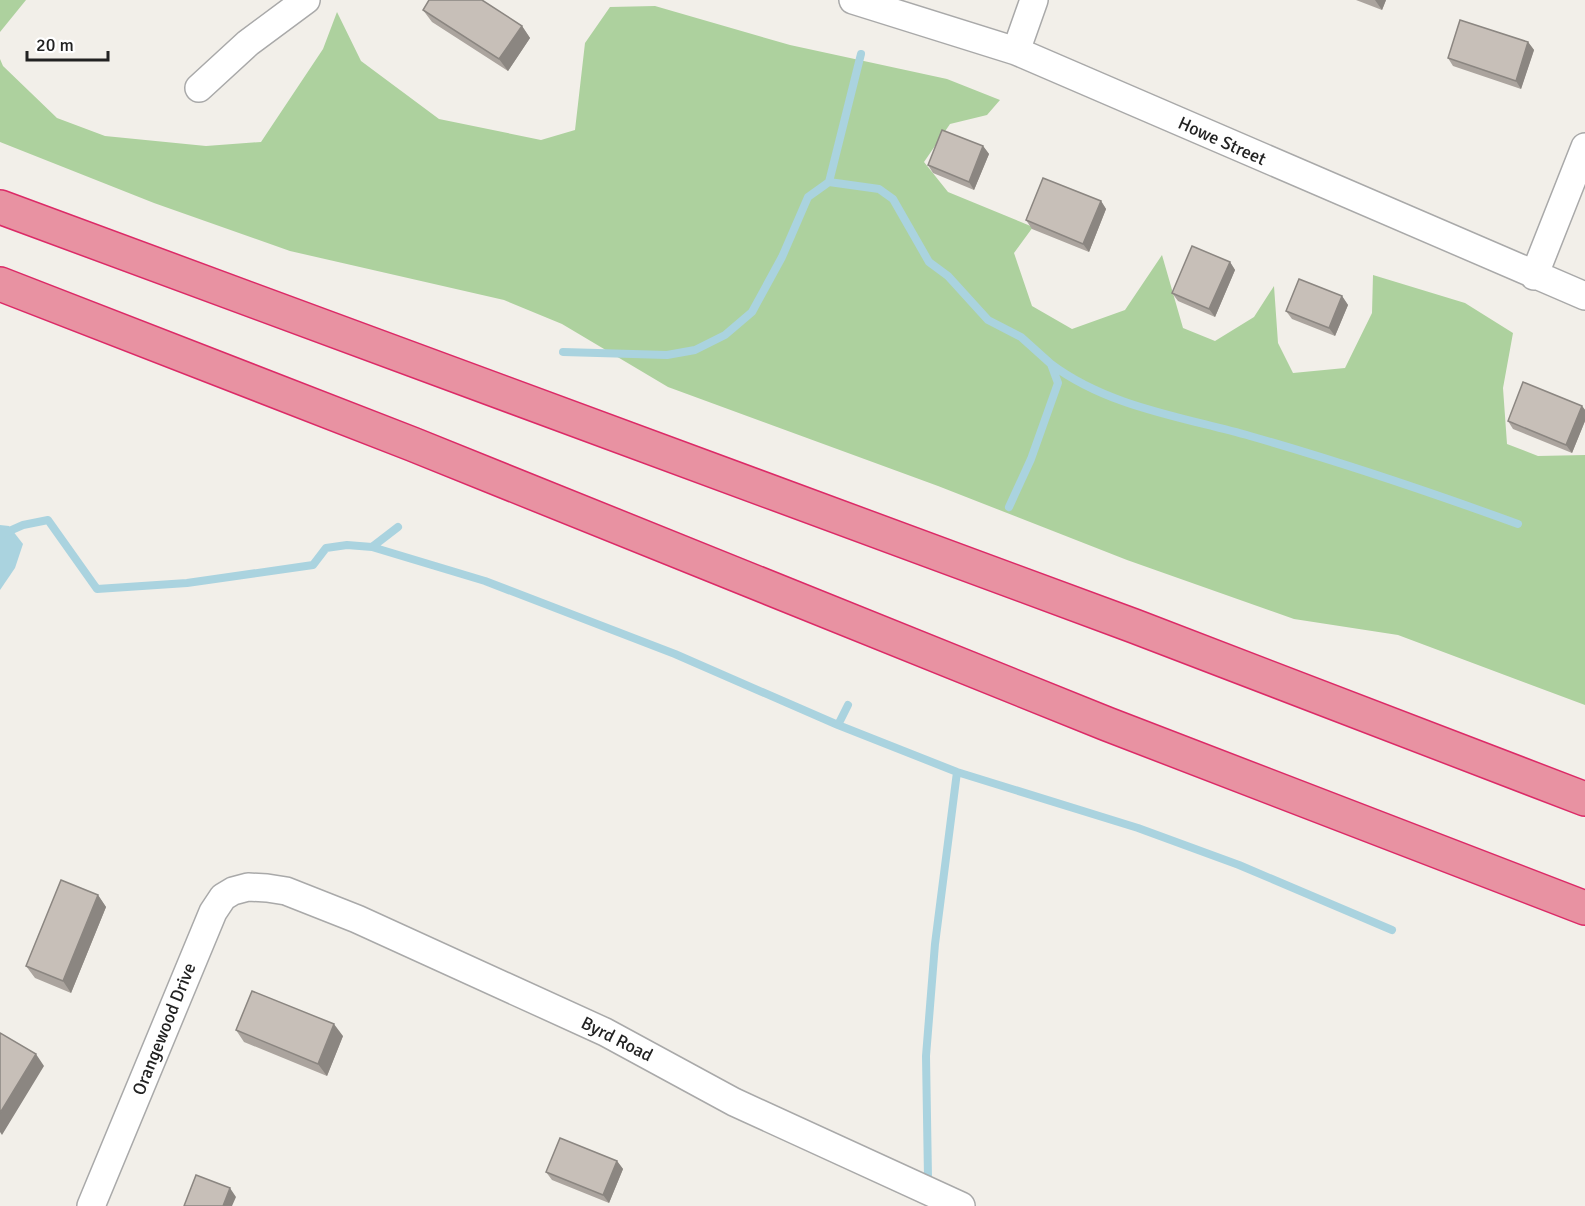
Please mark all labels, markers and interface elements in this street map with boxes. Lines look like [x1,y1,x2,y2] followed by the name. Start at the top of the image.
[27,24,108,62] scale bar
[36,34,74,56] text: 20 m
[1175,112,1269,170] street label: Howe Street
[127,960,201,1098] street label: Orangewood Drive
[577,1012,657,1066] street label: Byrd Road

